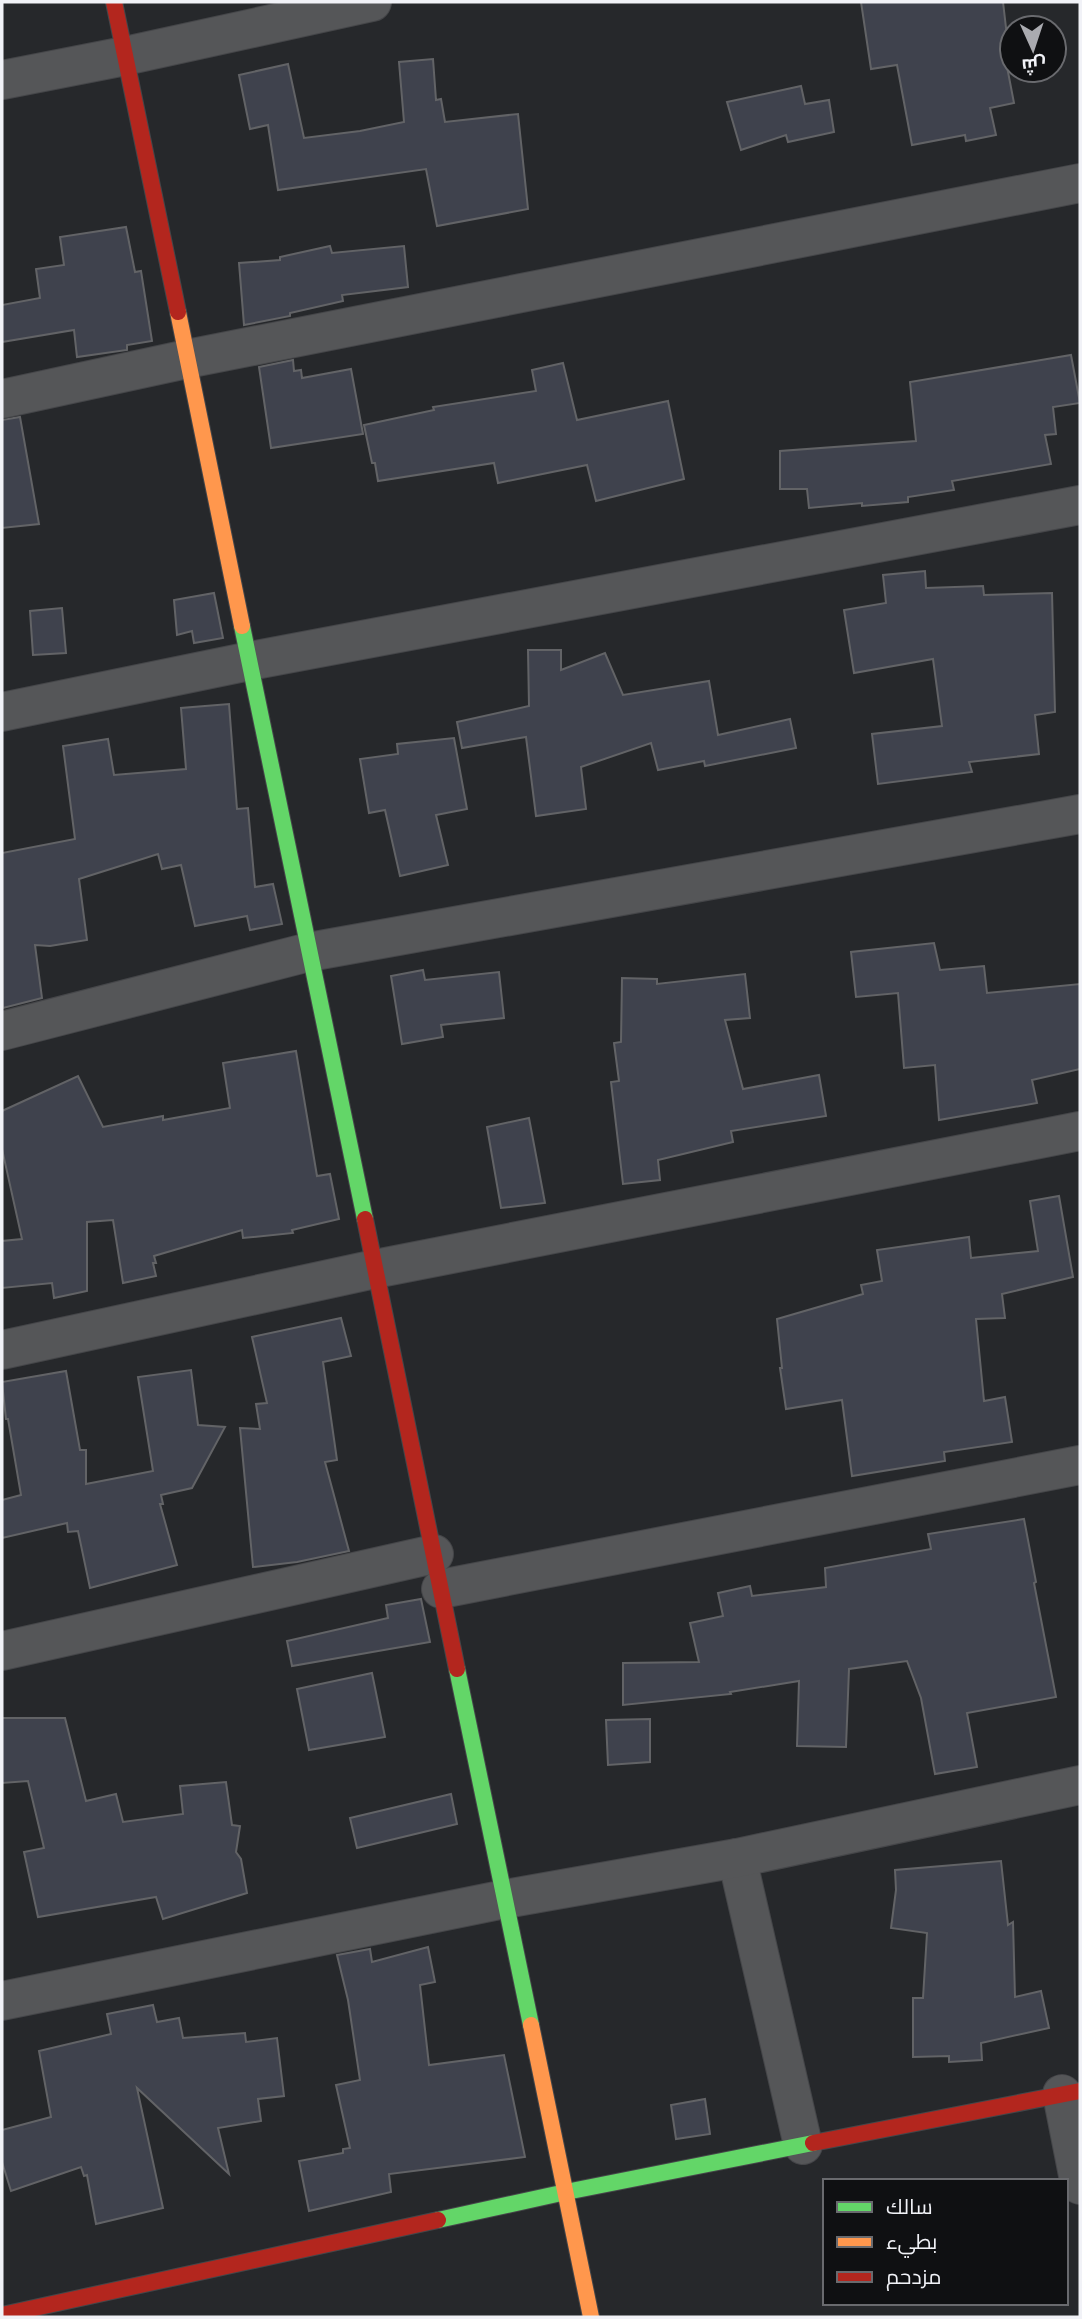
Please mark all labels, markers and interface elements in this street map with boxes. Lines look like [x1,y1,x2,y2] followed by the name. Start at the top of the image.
[998,14,1068,84] north arrow
[1021,53,1047,79] text: ش
[823,2179,1068,2305] legend
[886,2193,933,2218] text: سالك
[886,2228,937,2258] text: بطيء
[886,2263,941,2291] text: مزدحم

